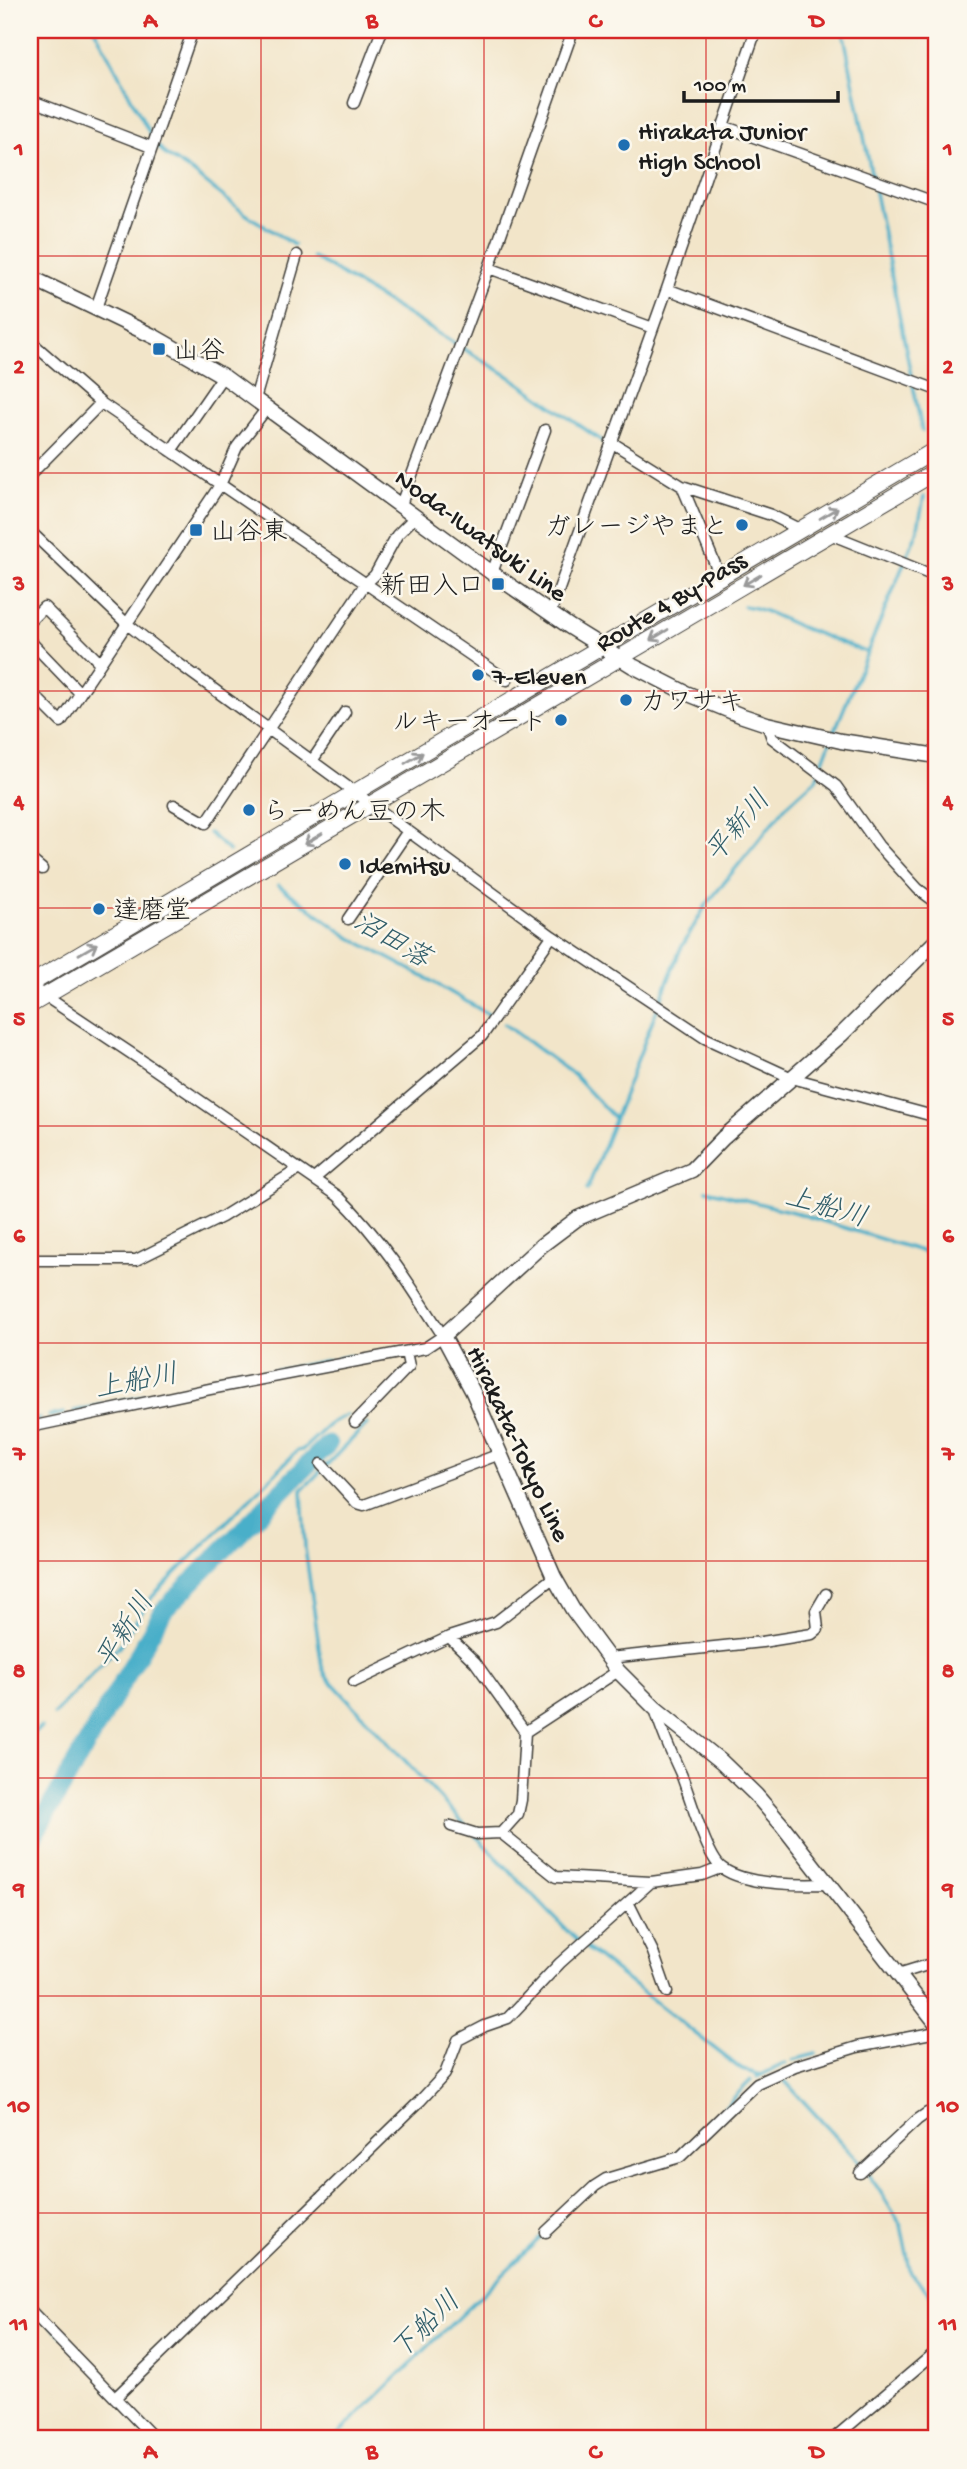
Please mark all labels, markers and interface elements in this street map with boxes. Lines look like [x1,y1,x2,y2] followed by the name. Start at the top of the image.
[142,9,158,36] text: A
[365,9,379,36] text: B
[589,9,604,36] text: C
[808,9,826,36] text: D
[684,60,838,104] scale bar
[693,75,746,100] text: 100 m
[638,119,809,180] place label: Hirakata Junior High School
[13,137,24,164] text: 1
[616,137,632,153] marker: Hirakata Junior High School
[942,137,953,164] text: 1
[173,337,225,369] place label: 山谷
[151,341,167,357] marker: 山谷
[13,355,25,382] text: 2
[942,355,954,382] text: 2
[387,465,572,611] street label: Noda-Iwatsuki Line
[819,506,839,520] one-way arrow
[544,514,728,545] place label: ガレージやまと
[210,517,288,550] place label: 山谷東
[734,517,750,533] marker: ガレージやまと
[188,522,204,538] marker: 山谷東
[591,546,754,661] street label: Route 4 By-Pass
[12,572,25,599] text: 3
[380,572,484,604] place label: 新田入口
[941,572,954,599] text: 3
[742,574,762,588] one-way arrow
[490,576,506,592] marker: 新田入口
[650,628,670,642] one-way arrow
[491,664,587,695] place label: 7-Eleven
[470,667,486,683] marker: 7-Eleven
[640,689,744,720] place label: カワサキ
[618,692,634,708] marker: カワサキ
[393,709,547,740] place label: ルキーオート
[553,712,569,728] marker: ルキーオート
[403,750,423,764] one-way arrow
[700,785,779,871] water label: 平新川
[13,790,25,817] text: 4
[942,790,954,817] text: 4
[263,797,445,830] place label: らーめん豆の木
[241,802,257,818] marker: らーめん豆の木
[303,832,323,846] one-way arrow
[359,853,450,884] place label: Idemitsu
[337,856,353,872] marker: Idemitsu
[113,896,191,929] place label: 達磨堂
[91,901,107,917] marker: 達磨堂
[346,906,438,978] water label: 沼田落
[78,942,98,956] one-way arrow
[13,1007,25,1034] text: 5
[942,1007,954,1034] text: 5
[781,1181,871,1237] water label: 上船川
[13,1224,26,1251] text: 6
[942,1224,955,1251] text: 6
[457,1342,575,1548] street label: Hirakata-Tokyo Line
[92,1358,181,1408] water label: 上船川
[12,1442,26,1469] text: 7
[941,1442,955,1469] text: 7
[91,1588,163,1677] water label: 平新川
[13,1659,26,1686] text: 8
[942,1659,955,1686] text: 8
[12,1877,25,1904] text: 9
[941,1877,954,1904] text: 9
[7,2094,30,2121] text: 10
[936,2094,959,2121] text: 10
[385,2285,469,2368] water label: 下船川
[9,2312,28,2339] text: 11
[938,2312,957,2339] text: 11
[142,2440,158,2467] text: A
[365,2440,379,2467] text: B
[589,2440,604,2467] text: C
[808,2440,826,2467] text: D

